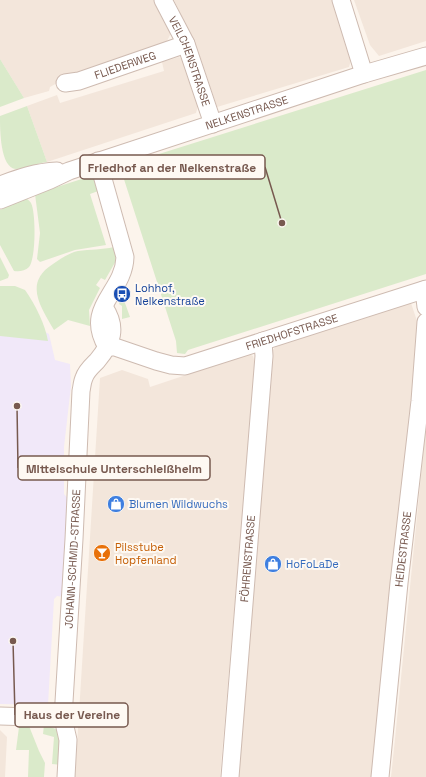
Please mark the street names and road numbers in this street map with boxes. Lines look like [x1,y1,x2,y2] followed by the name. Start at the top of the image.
[166,14,213,108] street label: VEILCHENSTRASSE
[92,48,158,82] street label: FLIEDERWEG
[204,92,290,133] street label: NELKENSTRASSE
[244,311,340,353] street label: FRIEDHOFSTRASSE
[62,489,83,629] street label: JOHANN-SCHMID-STRASSE
[392,511,414,588] street label: HEIDESTRASSE
[237,515,258,603] street label: FÖHRENSTRASSE

